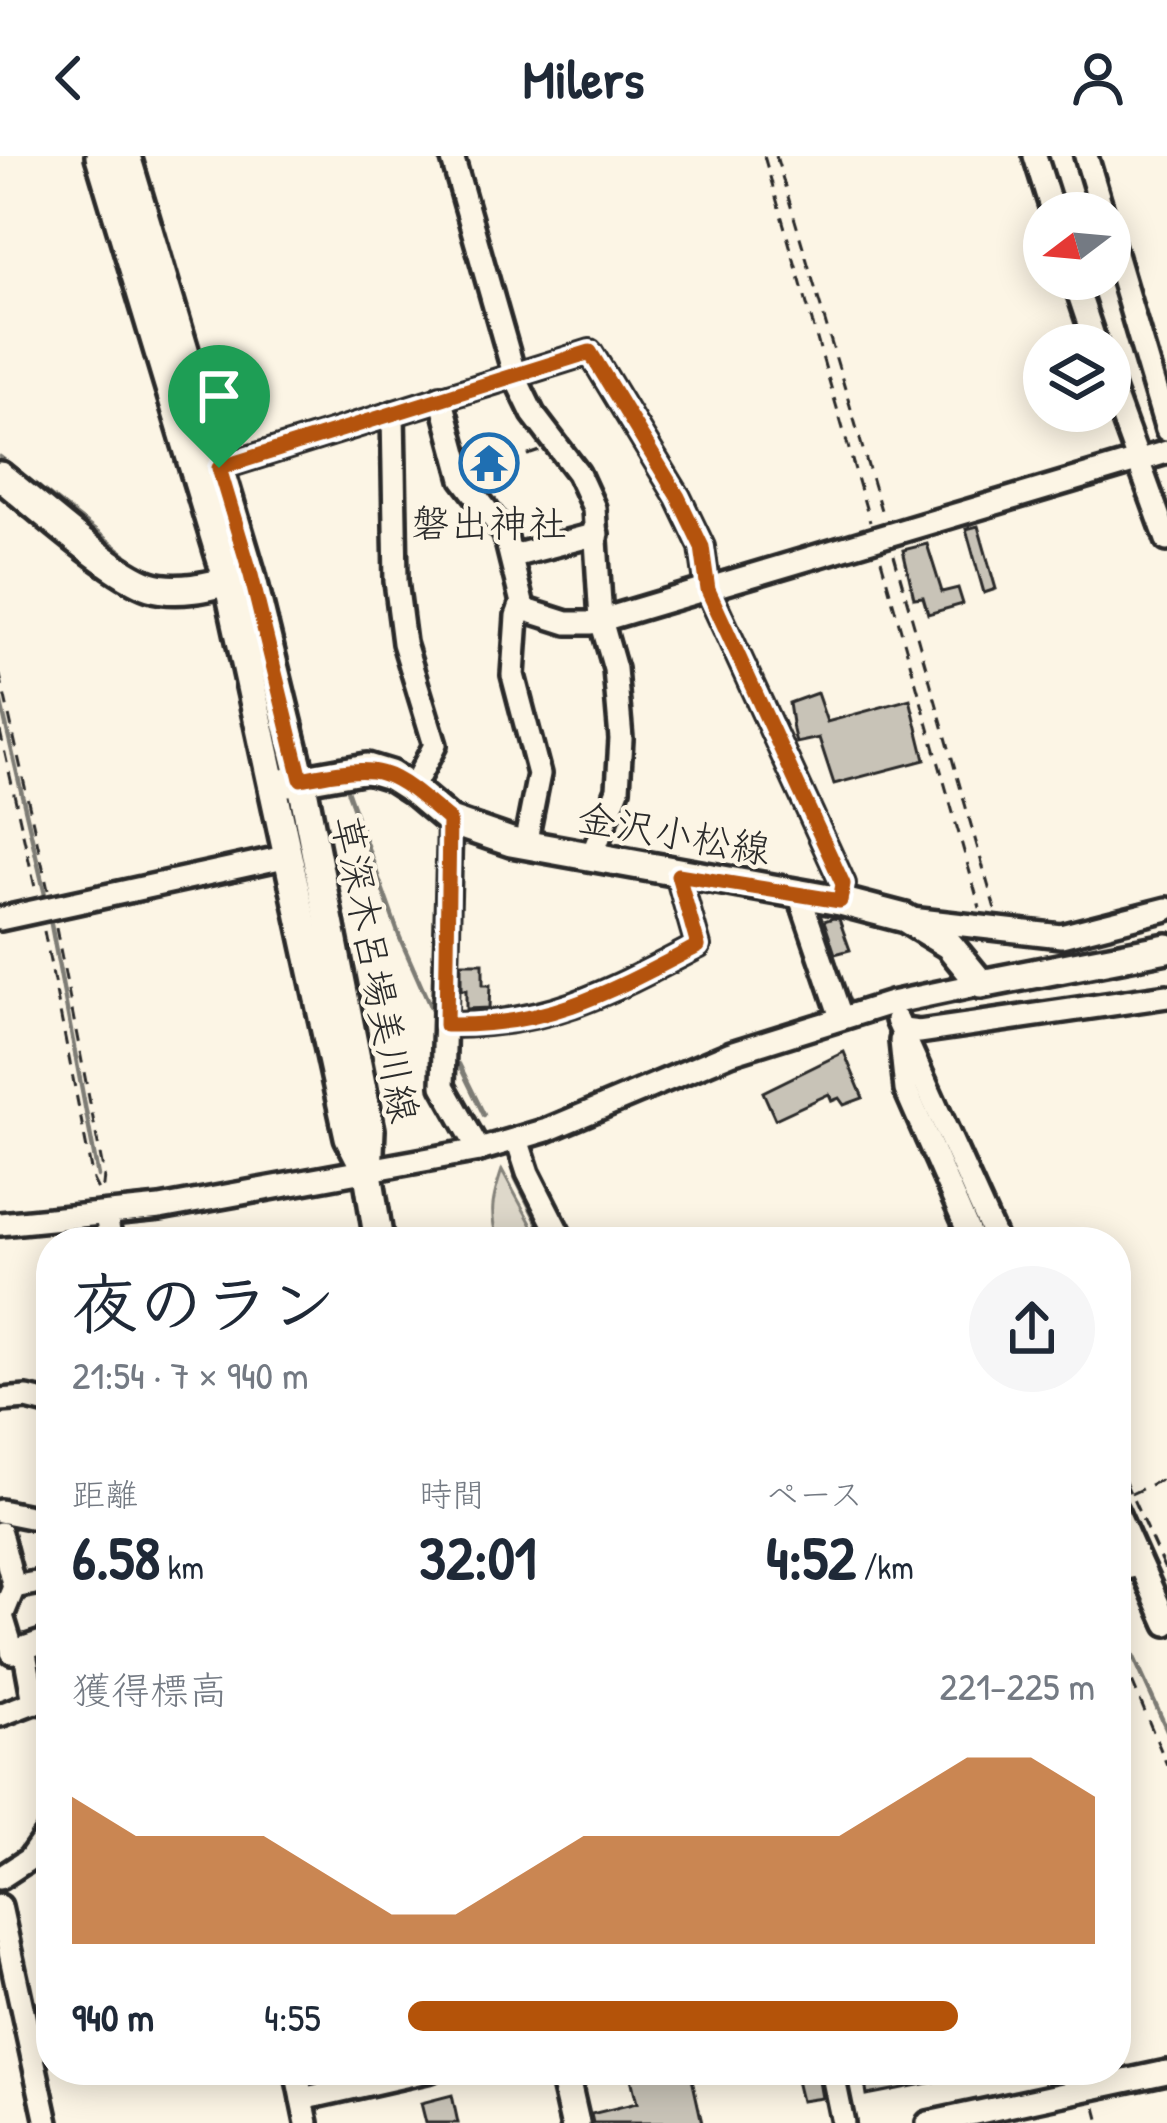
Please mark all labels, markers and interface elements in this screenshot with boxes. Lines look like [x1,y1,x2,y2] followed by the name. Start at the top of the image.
[523,42,644,115] text: Milers
[36,45,102,111] icon: back
[1065,45,1131,111] icon: person
[1023,192,1131,300] north arrow
[1023,192,1131,432] map controls
[1023,324,1131,432] button: layers
[168,345,270,468] pin
[186,363,252,429] icon: arrive
[458,432,520,494] temple icon: 磐出神社
[411,496,567,549] place label: 磐出神社
[573,789,775,876] street label: 金沢小松線
[321,811,432,1127] street label: 草深木呂場美川線
[72,1258,336,1348] text: 夜のラン
[969,1266,1095,1392] button: share
[72,1348,309,1401] text: 21:54 · 7 × 940 m
[72,1472,138,1516] text: 距離
[419,1472,485,1516] text: 時間
[766,1472,863,1516] text: ペース
[72,1516,160,1598] text: 6.58
[419,1516,537,1598] text: 32:01
[766,1516,856,1598] text: 4:52
[160,1545,204,1589] text: km
[856,1545,914,1589] text: /km
[939,1659,1095,1712] text: 221–225 m
[72,1663,228,1716] text: 獲得標高
[72,1990,154,2043] text: 940 m
[264,1990,321,2043] text: 4:55

